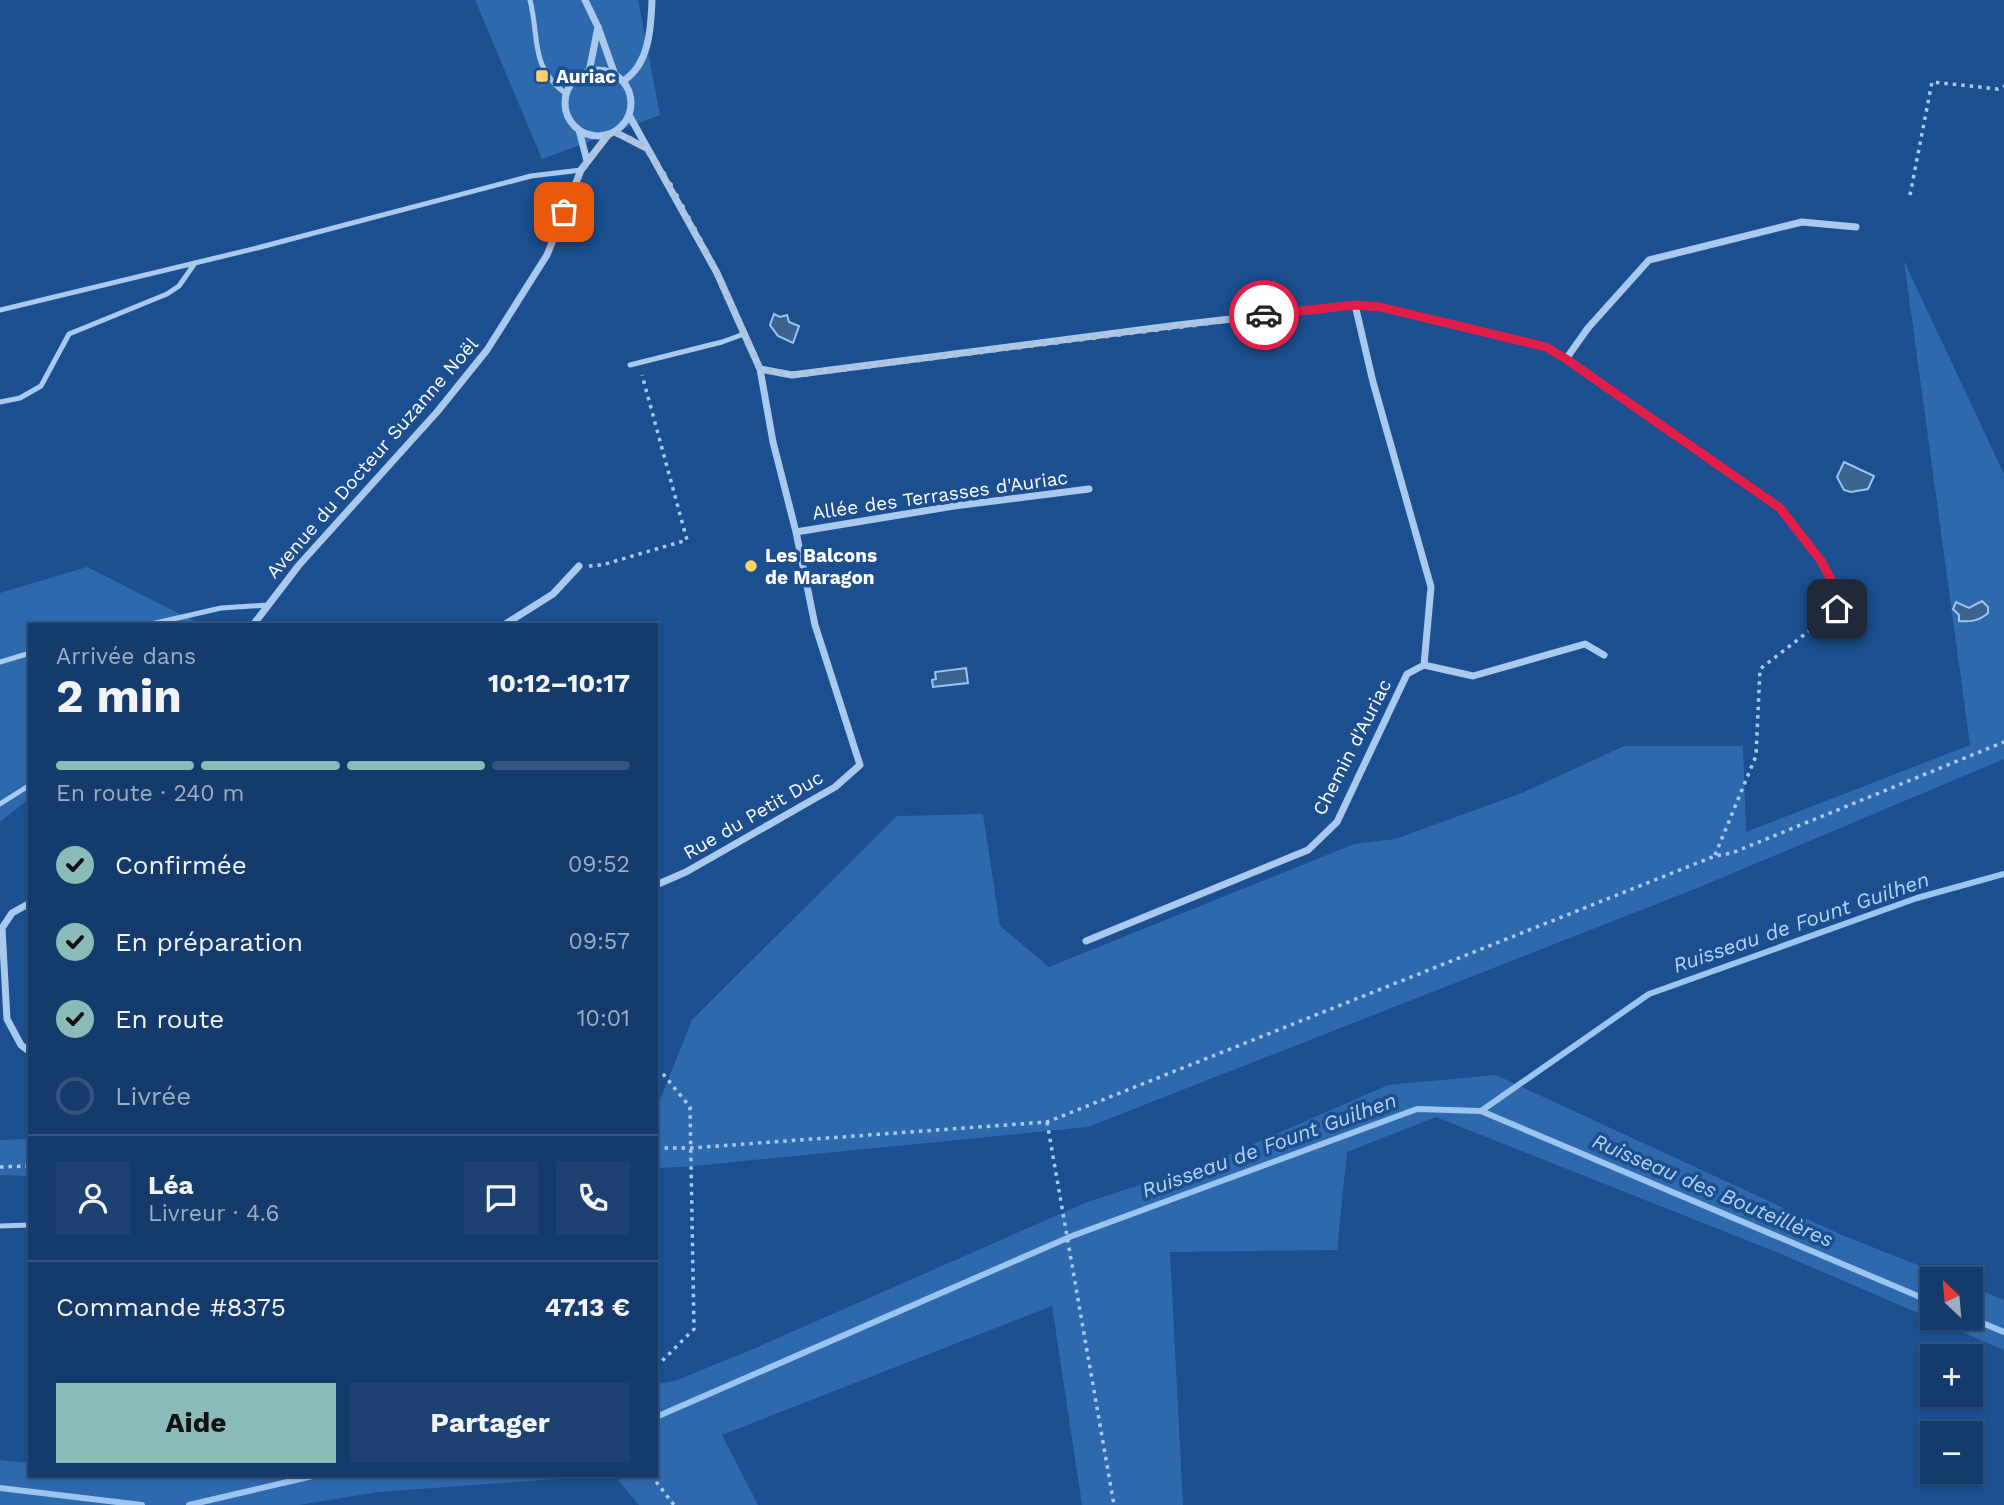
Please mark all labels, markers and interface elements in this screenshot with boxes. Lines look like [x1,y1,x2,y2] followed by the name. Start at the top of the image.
[556,65,616,88] place label: Auriac
[534,68,550,84] marker: Auriac
[534,182,594,242] pin
[545,193,583,231] icon: bag
[1229,280,1299,350] courier
[1245,296,1283,334] icon: car
[261,333,483,583] street label: Avenue du Docteur Suzanne Noël
[811,466,1069,524] street label: Allée des Terrasses d'Auriac
[765,544,877,589] place label: Les Balcons de Maragon
[743,558,759,574] marker: Les Balcons de Maragon
[1807,579,1867,639] pin
[1818,590,1856,628] icon: home
[56,643,196,670] text: Arrivée dans
[488,668,630,698] text: 10:12–10:17
[56,669,182,723] text: 2 min
[1308,675,1396,819] street label: Chemin d'Auriac
[679,766,827,864] street label: Rue du Petit Duc
[56,780,244,807] text: En route · 240 m
[56,846,94,884] icon: check
[115,850,247,880] text: Confirmée
[568,851,630,878] text: 09:52
[1670,866,1932,978] water label: Ruisseau de Fount Guilhen
[56,923,94,961] icon: check
[115,927,303,957] text: En préparation
[568,928,630,955] text: 09:57
[56,1000,94,1038] icon: check
[115,1004,224,1034] text: En route
[577,1005,630,1032] text: 10:01
[115,1081,191,1111] text: Livrée
[1138,1087,1400,1203] water label: Ruisseau de Fount Guilhen
[1589,1128,1837,1252] water label: Ruisseau des Bouteillères
[56,1161,130,1235] button: person
[464,1161,538,1235] button: chat
[556,1161,630,1235] button: phone
[148,1170,194,1200] text: Léa
[148,1200,280,1227] text: Livreur · 4.6
[1920,1267,1983,1330] north arrow
[1920,1267,1983,1484] map controls
[56,1292,286,1322] text: Commande #8375
[545,1292,630,1322] text: 47.13 €
[1920,1344,1983,1407] button: +
[56,1383,336,1463] button: Aide
[350,1383,630,1463] button: Partager
[1920,1421,1983,1484] button: −

